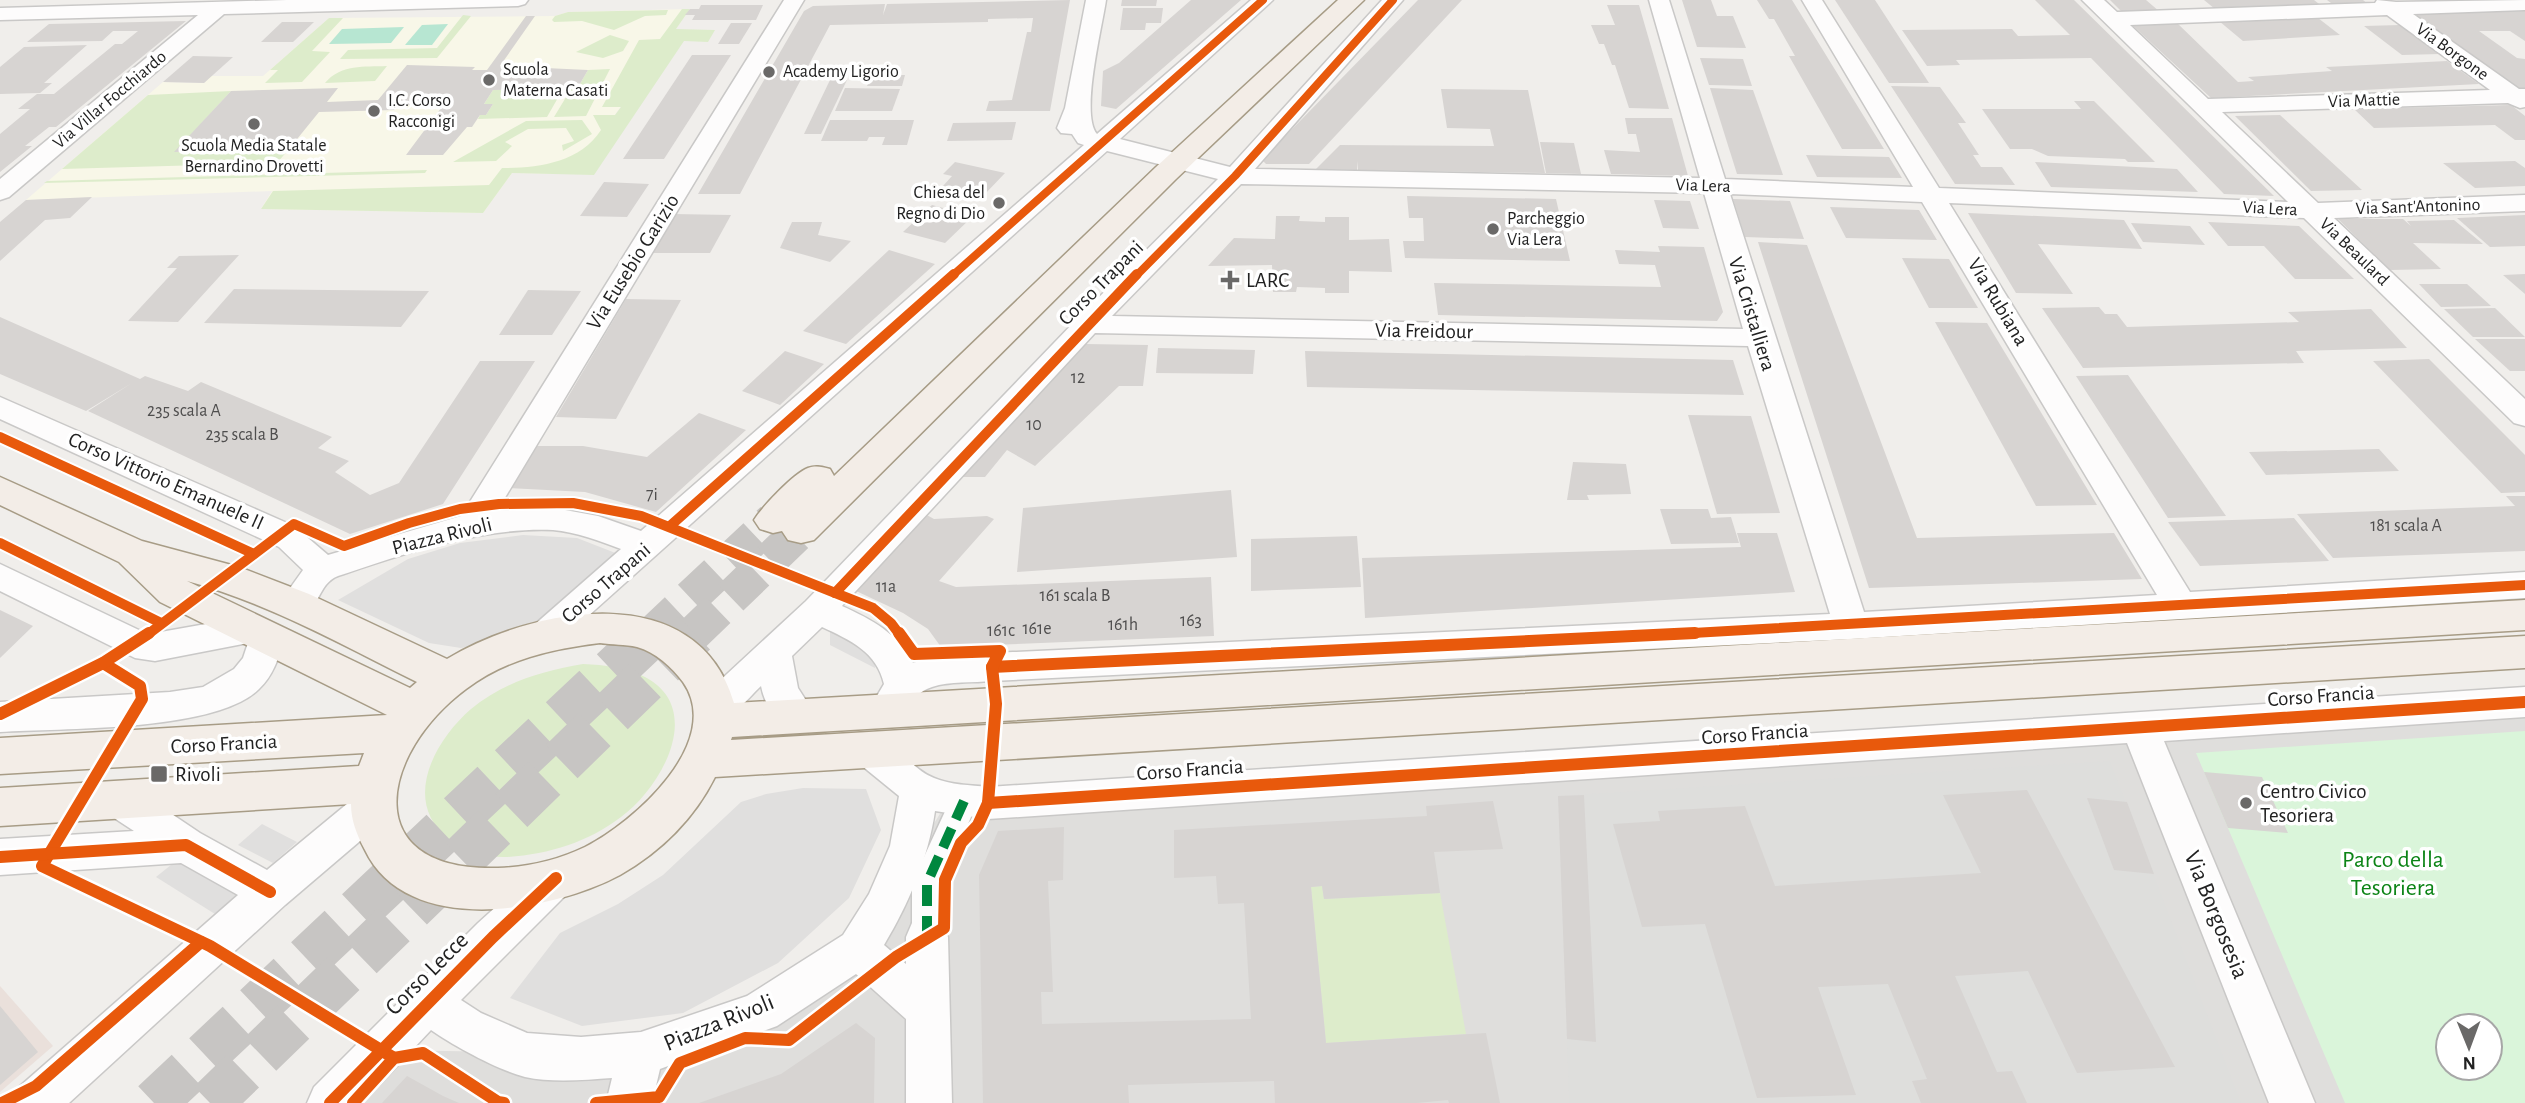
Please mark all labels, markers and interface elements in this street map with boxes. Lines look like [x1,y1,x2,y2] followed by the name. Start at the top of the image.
[2412,20,2492,84] street label: Via Borgone
[50,47,170,152] street label: Via Villar Focchiardo
[503,61,608,100] place label: Scuola Materna Casati
[783,63,899,81] place label: Academy Ligorio
[761,64,777,80] marker: Academy Ligorio
[481,72,497,88] marker: Scuola Materna Casati
[2328,91,2400,111] street label: Via Mattie
[388,92,455,131] place label: I.C. Corso Racconigi
[366,103,382,119] marker: I.C. Corso Racconigi
[246,116,262,132] marker: Scuola Media Statale Bernardino Drovetti
[181,137,327,176] place label: Scuola Media Statale Bernardino Drovetti
[1675,176,1731,196] street label: Via Lera
[896,184,985,223] place label: Chiesa del Regno di Dio
[583,191,683,333] street label: Via Eusebio Garizio
[991,195,1007,211] marker: Chiesa del Regno di Dio
[2355,196,2481,218] street label: Via Sant'Antonino
[2242,199,2298,219] street label: Via Lera
[1507,210,1585,249] place label: Parcheggio Via Lera
[2316,215,2392,289] street label: Via Beaulard
[1485,221,1501,237] marker: Parcheggio Via Lera
[1055,237,1147,329] street label: Corso Trapani
[1725,254,1779,374] street label: Via Cristalliera
[1964,255,2032,350] street label: Via Rubiana
[1220,270,1240,290] marker: LARC
[1246,270,1289,291] place label: LARC
[1375,320,1474,342] street label: Via Freidour
[1071,369,1085,387] house number: 12
[147,402,222,420] house number: 235 scala A
[1026,416,1042,434] house number: 10
[205,426,279,444] house number: 235 scala B
[65,428,267,534] street label: Corso Vittorio Emanuele II
[646,486,658,504] house number: 7i
[390,513,494,559] street label: Piazza Rivoli
[2370,517,2442,535] house number: 181 scala A
[558,539,654,627] street label: Corso Trapani
[876,578,896,596] house number: 11a
[1040,587,1110,605] house number: 161 scala B
[1180,612,1202,630] house number: 163
[1108,616,1138,634] house number: 161h
[1022,620,1052,638] house number: 161e
[987,622,1015,640] house number: 161c
[2267,682,2375,710] street label: Corso Francia
[1701,720,1809,748] street label: Corso Francia
[170,731,278,757] street label: Corso Francia
[1136,756,1244,784] street label: Corso Francia
[149,764,169,784] marker: Rivoli
[175,764,221,785] place label: Rivoli
[2260,781,2367,826] place label: Centro Civico Tesoriera
[2238,795,2254,811] marker: Centro Civico Tesoriera
[2179,848,2253,982] street label: Via Borgosesia
[2342,848,2444,900] park label: Parco della Tesoriera
[381,928,473,1020] street label: Corso Lecce
[660,990,778,1056] street label: Piazza Rivoli
[2434,1012,2504,1082] north arrow
[2462,1053,2476,1072] text: N

